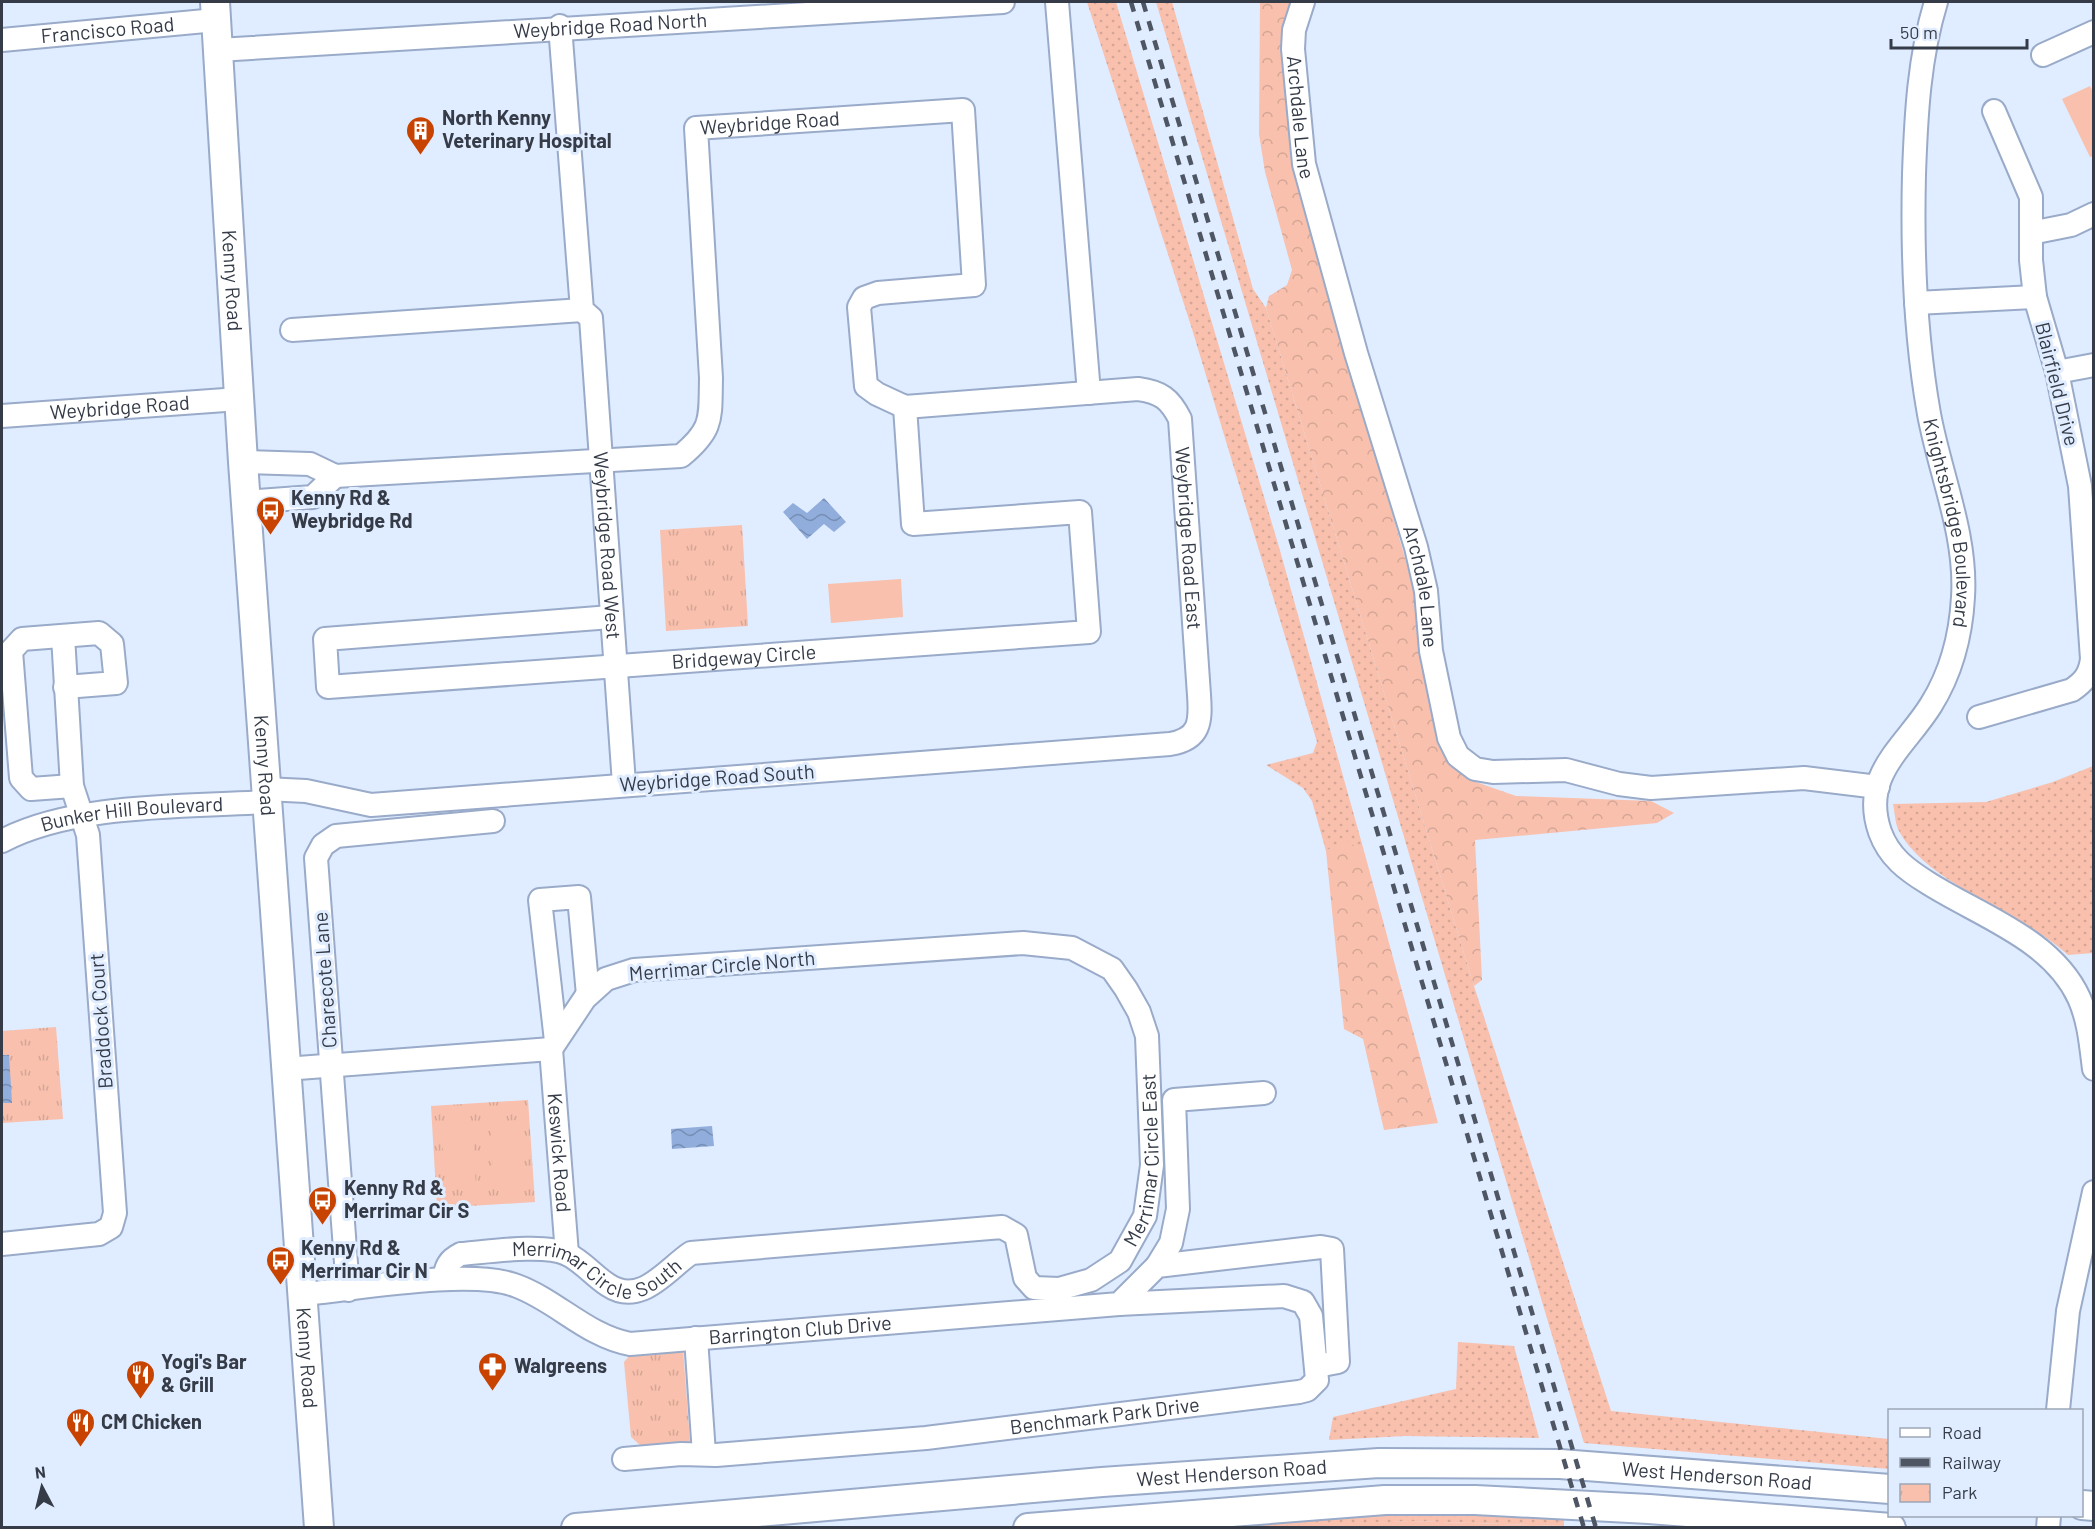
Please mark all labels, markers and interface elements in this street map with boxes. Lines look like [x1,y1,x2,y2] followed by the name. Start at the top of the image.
[513,7,708,42] street label: Weybridge Road North
[40,11,175,47] street label: Francisco Road
[1891,12,2028,50] scale bar
[1900,21,1938,43] text: 50 m
[1283,54,1320,181] street label: Archdale Lane
[442,105,612,152] place label: North Kenny Veterinary Hospital
[699,105,840,139] street label: Weybridge Road
[405,114,437,156] building icon: North Kenny Veterinary Hospital
[218,229,248,332] street label: Kenny Road
[2031,319,2085,448] street label: Blairfield Drive
[49,390,190,424] street label: Weybridge Road
[1919,416,1976,630] street label: Knightsbridge Boulevard
[1171,446,1207,630] street label: Weybridge Road East
[589,451,627,640] street label: Weybridge Road West
[291,485,413,532] place label: Kenny Rd & Weybridge Rd
[254,494,286,536] bus stop icon: Kenny Rd & Weybridge Rd
[1399,522,1444,648] street label: Archdale Lane
[671,639,817,673] street label: Bridgeway Circle
[250,714,281,817] street label: Kenny Road
[619,758,815,796] street label: Weybridge Road South
[38,791,224,836] street label: Bunker Hill Boulevard
[307,911,341,1049] street label: Charecote Lane
[628,945,816,985] street label: Merrimar Circle North
[83,953,117,1090] street label: Braddock Court
[1118,1073,1163,1250] street label: Merrimar Circle East
[543,1092,577,1213] street label: Keswick Road
[344,1175,469,1222] place label: Kenny Rd & Merrimar Cir S
[307,1184,339,1226] bus stop icon: Kenny Rd & Merrimar Cir S
[301,1235,428,1282] place label: Kenny Rd & Merrimar Cir N
[511,1236,686,1303] street label: Merrimar Circle South
[264,1244,296,1286] bus stop icon: Kenny Rd & Merrimar Cir N
[292,1306,323,1409] street label: Kenny Road
[708,1310,893,1349] street label: Barrington Club Drive
[161,1349,247,1396] place label: Yogi's Bar & Grill
[477,1350,509,1392] pharmacy icon: Walgreens
[514,1353,607,1377] place label: Walgreens
[124,1358,156,1400] restaurant icon: Yogi's Bar & Grill
[1008,1391,1201,1439] street label: Benchmark Park Drive
[64,1406,96,1448] restaurant icon: CM Chicken
[101,1409,202,1433] place label: CM Chicken
[1888,1409,2083,1517] legend
[1942,1421,1982,1443] text: Road
[1942,1451,2001,1473] text: Railway
[1136,1454,1328,1491] street label: West Henderson Road
[1621,1456,1813,1494] street label: West Henderson Road
[12,1457,72,1517] north arrow
[34,1462,47,1482] text: N
[1942,1481,1977,1503] text: Park

